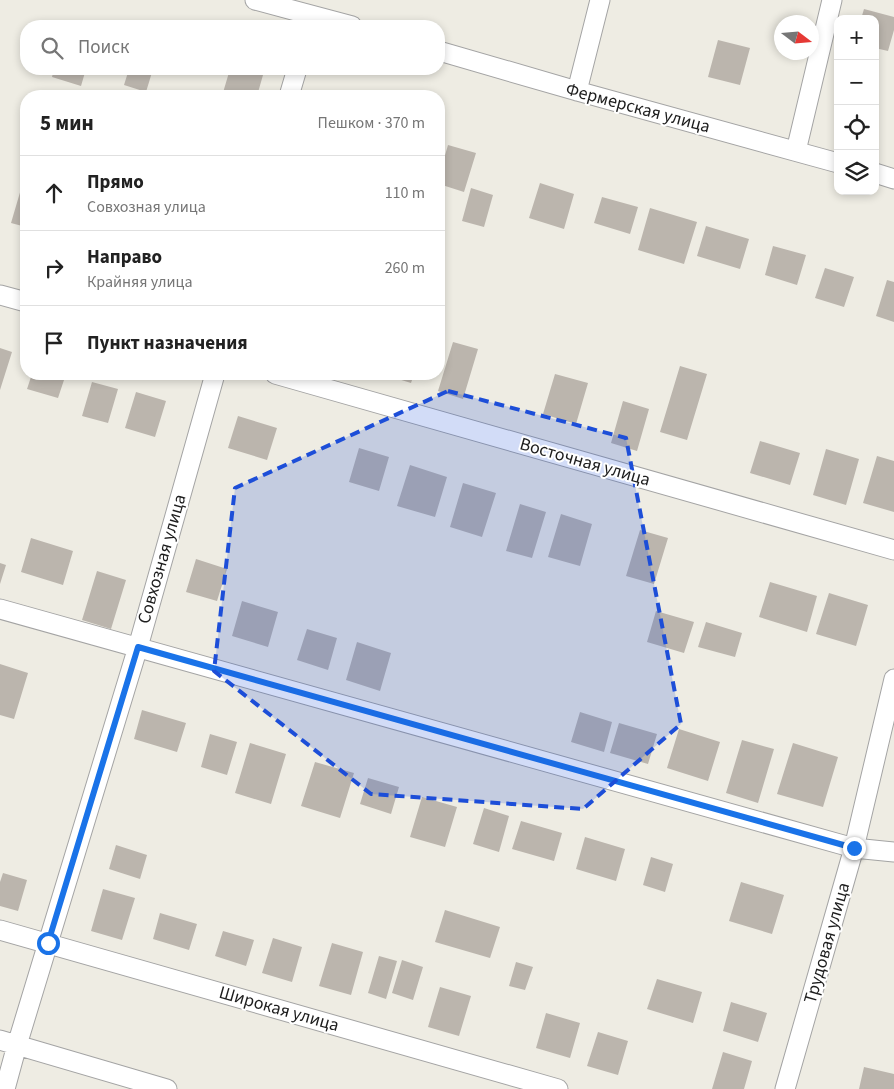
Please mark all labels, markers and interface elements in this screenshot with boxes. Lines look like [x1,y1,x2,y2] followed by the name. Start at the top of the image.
[774,15,819,60] north arrow
[834,15,879,195] map controls
[834,15,879,60] button: +
[20,20,445,75] search box
[38,34,66,62] icon: search
[78,34,129,61] text: Поиск
[834,60,879,105] button: −
[563,77,713,139] street label: Фермерская улица
[834,105,879,150] button: locate
[40,108,94,138] text: 5 мин
[318,112,425,134] text: Пешком · 370 m
[834,150,879,195] button: layers
[87,169,144,196] text: Прямо
[40,179,68,207] icon: ahead
[385,182,425,204] text: 110 m
[87,196,206,218] text: Совхозная улица
[87,244,162,271] text: Направо
[40,254,68,282] icon: right
[385,257,425,279] text: 260 m
[87,271,193,293] text: Крайняя улица
[40,329,68,357] icon: arrive
[87,330,248,357] text: Пункт назначения
[517,431,653,493] street label: Восточная улица
[132,491,192,627] street label: Совхозная улица
[843,837,866,860] route end
[798,880,856,1006] street label: Трудовая улица
[37,932,60,955] route start
[216,980,342,1038] street label: Широкая улица

